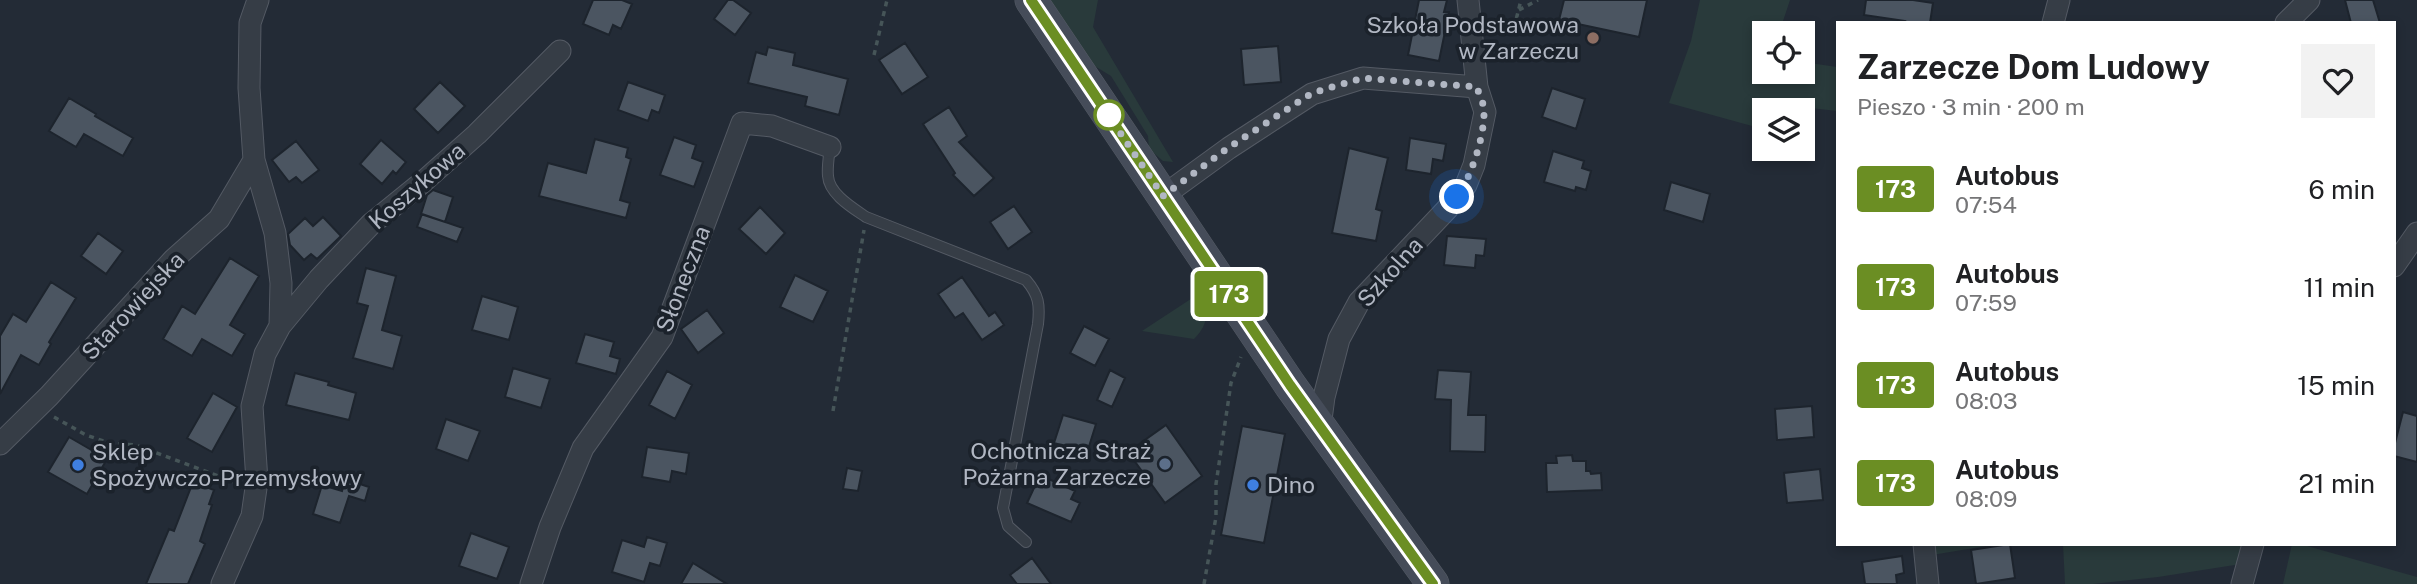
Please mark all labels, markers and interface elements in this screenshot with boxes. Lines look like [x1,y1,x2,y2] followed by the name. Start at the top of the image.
[1367,11,1579,64] place label: Szkoła Podstawowa w Zarzeczu
[1752,21,1815,161] map controls
[1752,21,1815,84] button: locate
[1585,30,1601,46] marker: Szkoła Podstawowa w Zarzeczu
[2301,44,2375,118] button: heart
[1857,48,2210,86] text: Zarzecze Dom Ludowy
[1857,93,2085,120] text: Pieszo · 3 min · 200 m
[1752,98,1815,161] button: layers
[1094,100,1124,130] unlabelled marker
[363,137,470,235] street label: Koszykowa
[1955,160,2059,191] text: Autobus
[2308,174,2375,205] text: 6 min
[1875,175,1916,203] text: 173
[1439,179,1474,214] your location
[1955,191,2017,218] text: 07:54
[650,222,715,336] street label: Słoneczna
[1351,231,1428,312] street label: Szkolna
[76,246,190,365] street label: Starowiejska
[1955,258,2059,289] text: Autobus
[1189,271,1269,317] line badge: 173
[2303,272,2375,303] text: 11 min
[1875,273,1916,301] text: 173
[1208,280,1250,308] text: 173
[1955,289,2017,316] text: 07:59
[1955,356,2059,387] text: Autobus
[2297,370,2375,401] text: 15 min
[1875,371,1916,399] text: 173
[1955,387,2017,414] text: 08:03
[963,437,1151,490] place label: Ochotnicza Straż Pożarna Zarzecze
[92,438,362,491] place label: Sklep Spożywczo-Przemysłowy
[1955,454,2059,485] text: Autobus
[1157,456,1173,472] marker: Ochotnicza Straż Pożarna Zarzecze
[70,457,86,473] marker: Sklep Spożywczo-Przemysłowy
[2299,468,2375,499] text: 21 min
[1875,469,1916,497] text: 173
[1267,471,1315,498] place label: Dino
[1245,477,1261,493] marker: Dino
[1955,485,2017,512] text: 08:09

